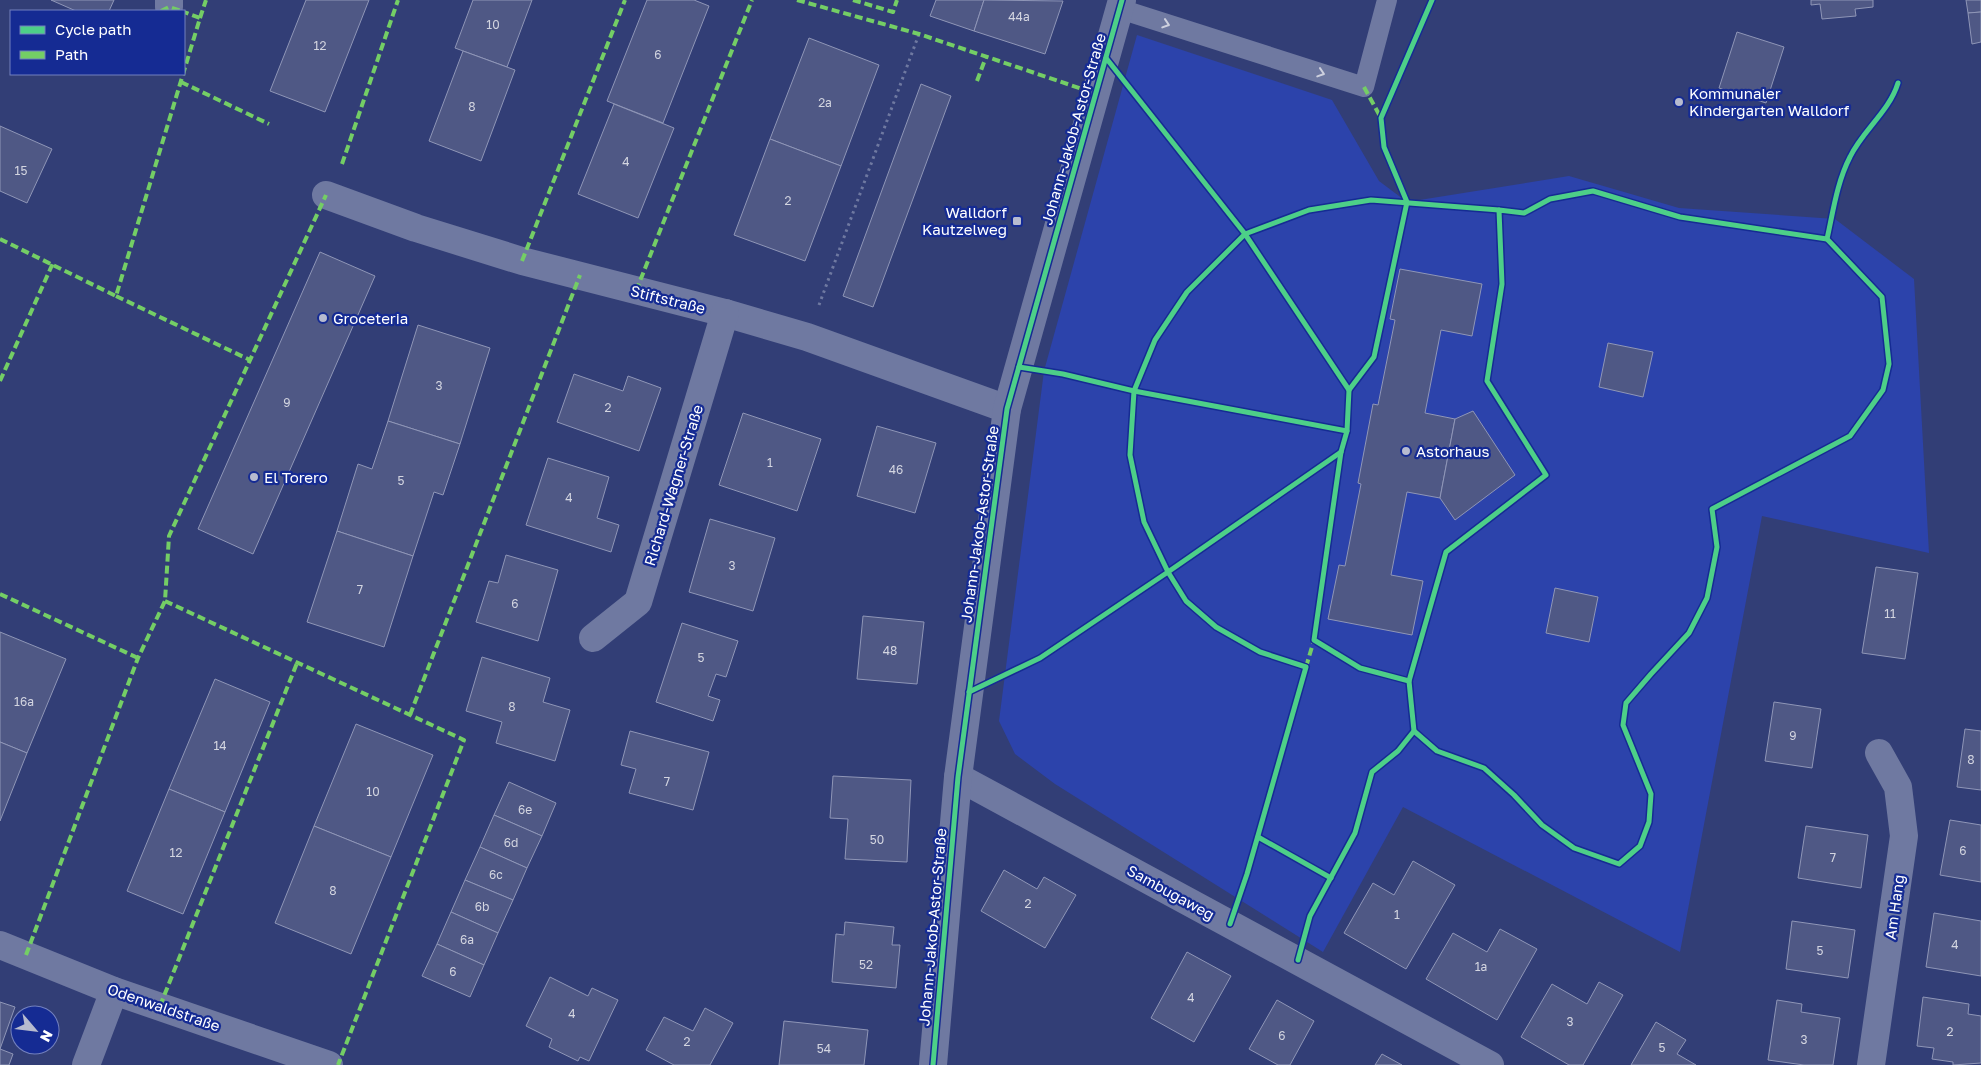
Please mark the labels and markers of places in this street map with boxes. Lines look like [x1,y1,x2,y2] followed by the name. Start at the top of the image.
[1689,84,1850,119] place label: Kommunaler Kindergarten Walldorf
[1673,96,1685,108] marker: Kommunaler Kindergarten Walldorf
[922,203,1008,238] place label: Walldorf Kautzelweg
[1011,215,1023,227] marker: Walldorf Kautzelweg
[333,309,408,327] place label: Groceteria
[317,312,329,324] marker: Groceteria
[1416,442,1490,460] place label: Astorhaus
[1400,445,1412,457] marker: Astorhaus
[264,468,328,486] place label: El Torero
[248,471,260,483] marker: El Torero

